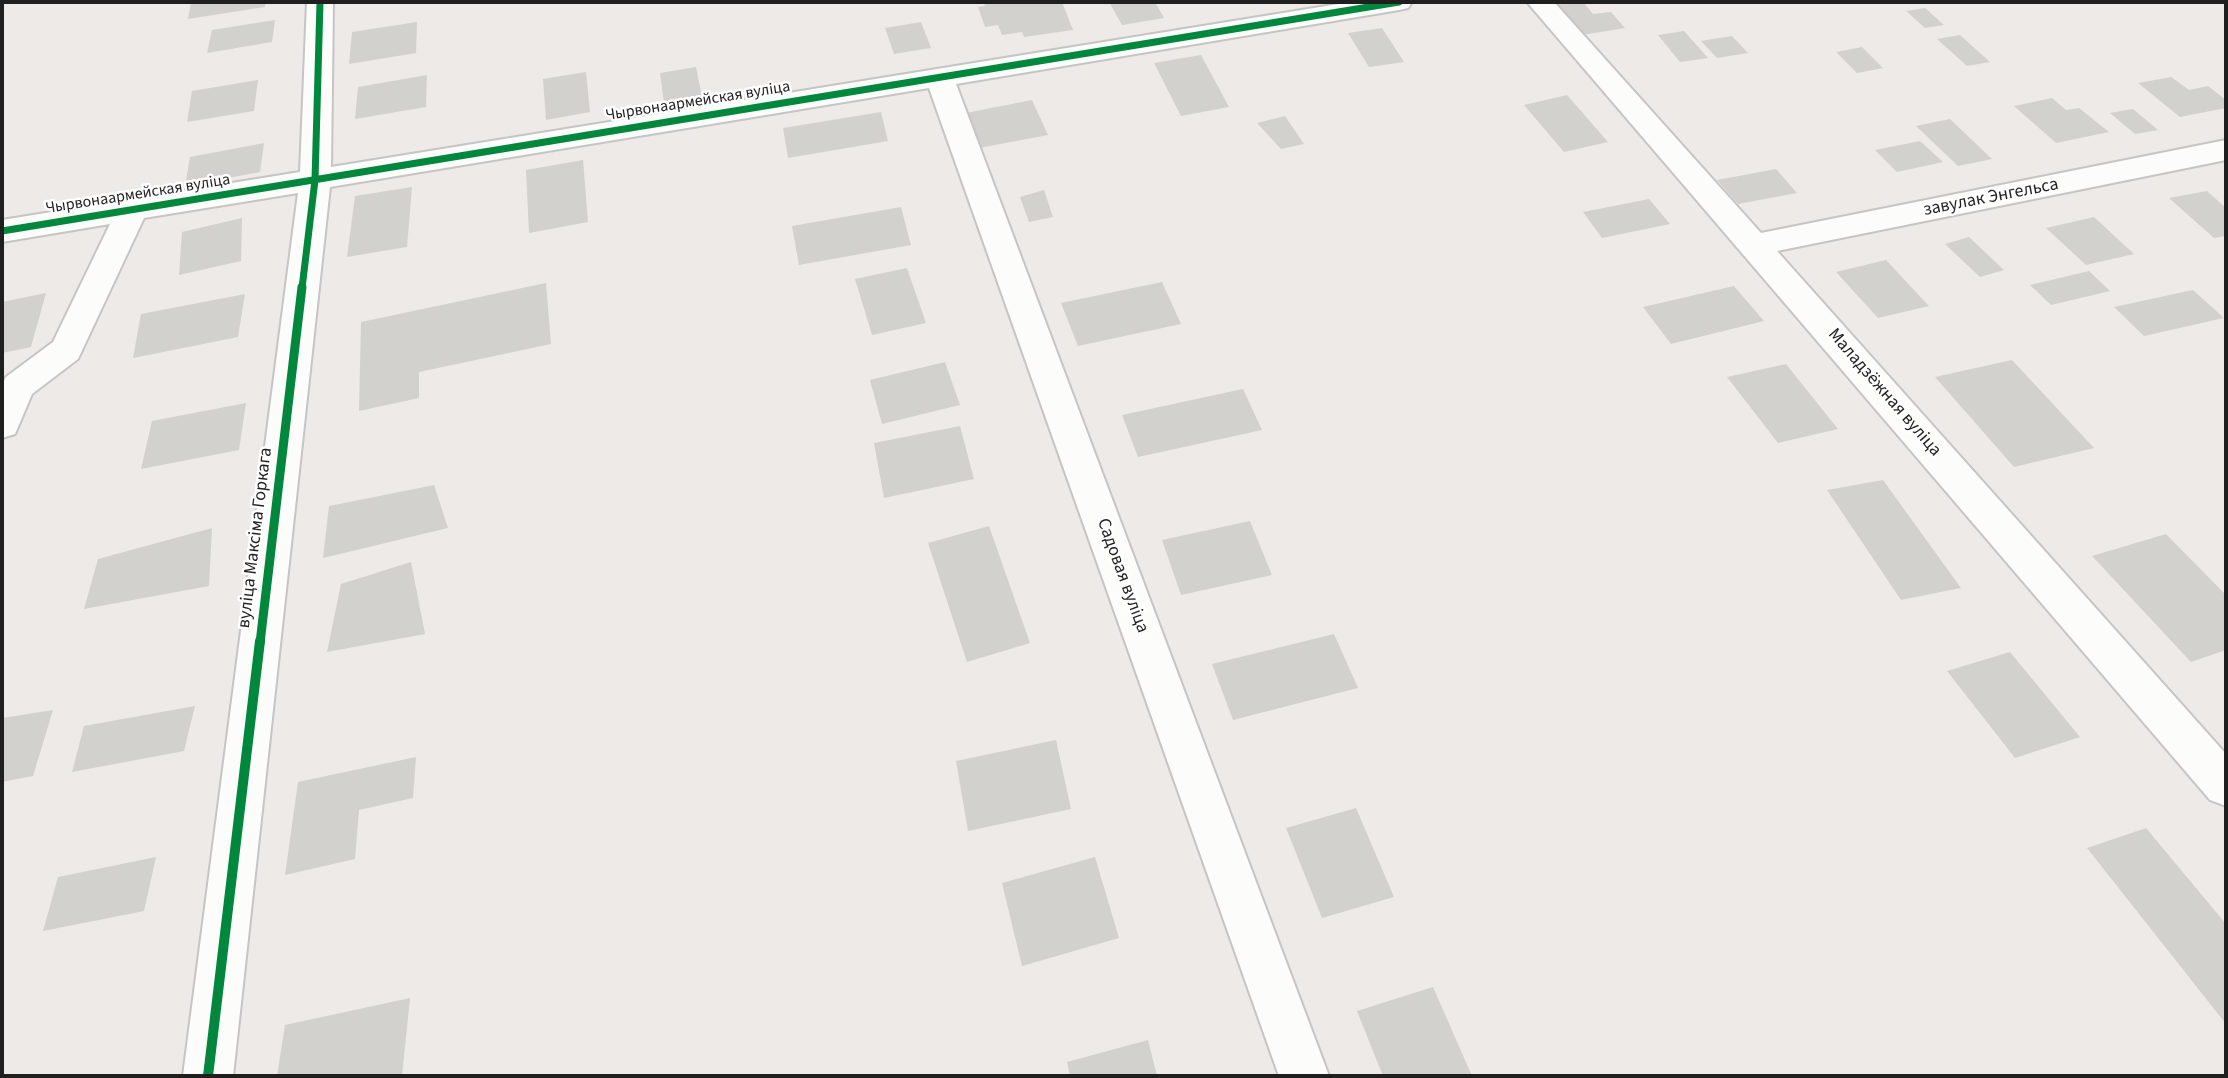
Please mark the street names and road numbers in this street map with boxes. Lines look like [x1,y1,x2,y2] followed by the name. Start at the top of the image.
[604,78,792,126] street label: Чырвонаармейская вуліца
[44,171,232,219] street label: Чырвонаармейская вуліца
[1922,174,2060,222] street label: завулак Энгельса
[1823,325,1945,461] street label: Маладзёжная вуліца
[234,446,278,630] street label: вуліца Максіма Горкага
[1091,516,1153,636] street label: Садовая вуліца

